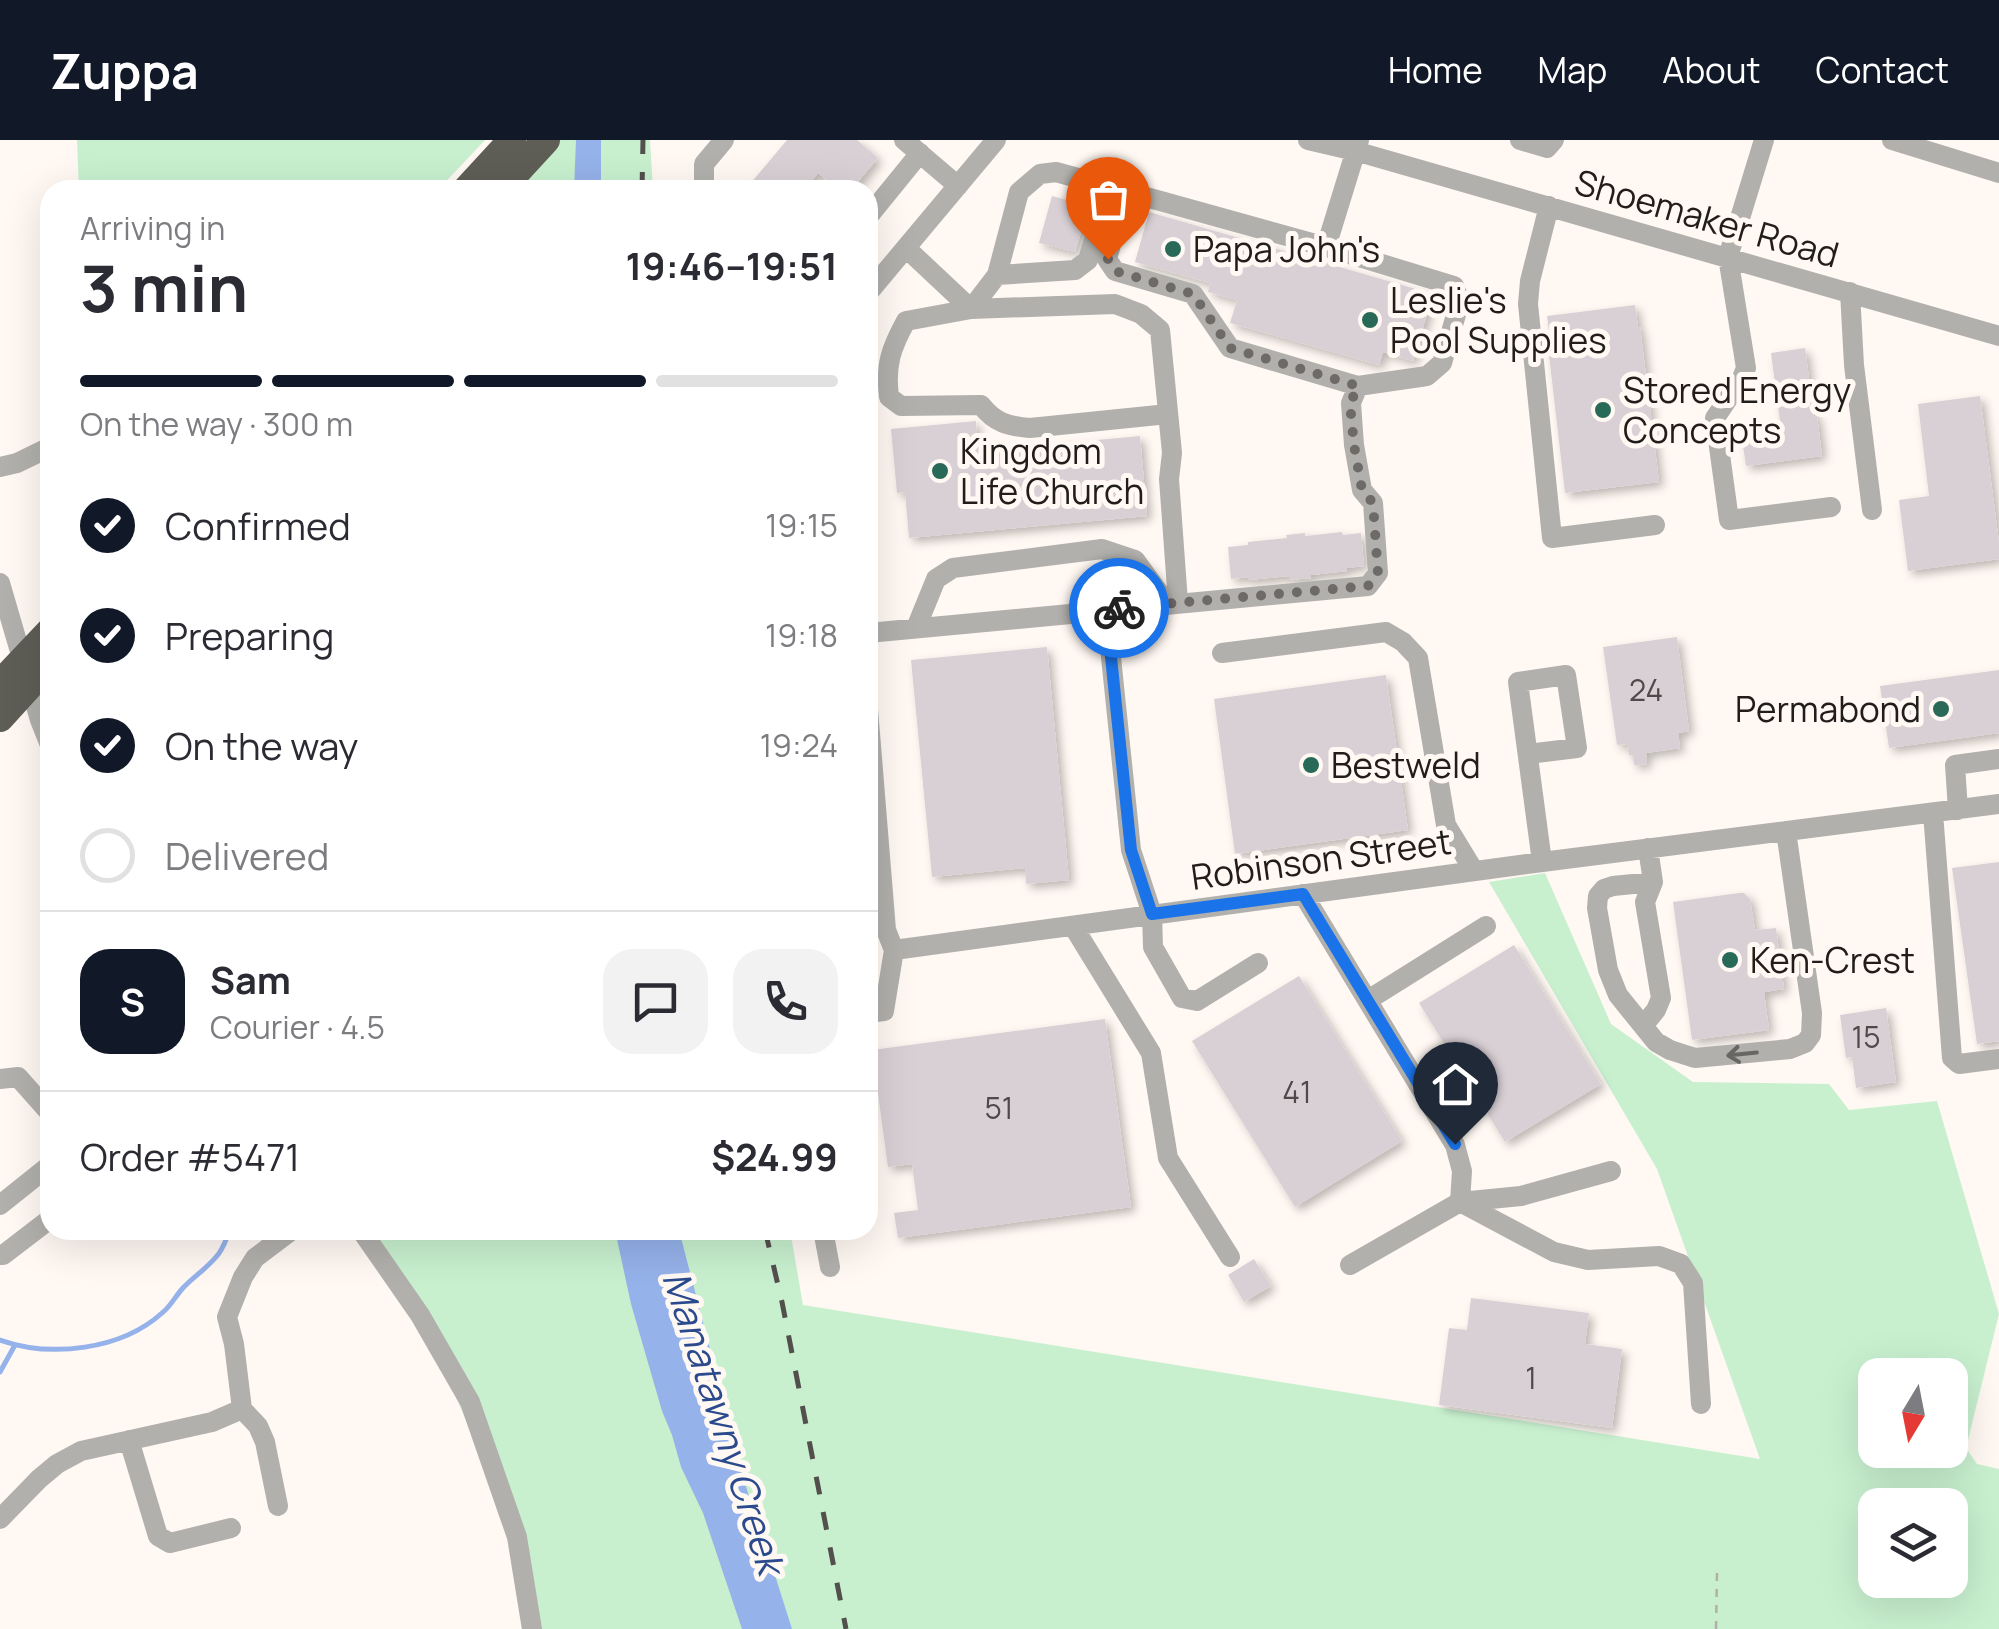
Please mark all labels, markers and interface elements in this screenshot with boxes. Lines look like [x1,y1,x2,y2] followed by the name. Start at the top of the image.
[50,38,199,103] text: Zuppa
[1388,46,1483,94] text: Home
[1538,46,1607,94] text: Map
[1662,46,1761,94] text: About
[1816,46,1949,94] text: Contact
[1066,157,1151,260] pin
[1570,157,1844,279] street label: Shoemaker Road
[1081,172,1136,227] icon: bag
[80,206,225,250] text: Arriving in
[1193,225,1380,273] place label: Papa John's
[1162,238,1184,260] marker: Papa John's
[625,239,838,291] text: 19:46–19:51
[80,243,248,332] text: 3 min
[1390,276,1607,364] place label: Leslie's Pool Supplies
[1359,309,1381,331] marker: Leslie's Pool Supplies
[1623,366,1851,454] place label: Stored Energy Concepts
[1592,399,1614,421] marker: Stored Energy Concepts
[80,402,353,446] text: On the way · 300 m
[960,427,1144,515] place label: Kingdom Life Church
[929,460,951,482] marker: Kingdom Life Church
[80,498,135,553] icon: check
[165,499,351,551] text: Confirmed
[765,503,838,547] text: 19:15
[1069,558,1169,658] courier
[1092,581,1147,636] icon: bike
[80,608,135,663] icon: check
[165,609,334,661] text: Preparing
[765,613,838,657] text: 19:18
[1629,669,1663,710] house number: 24
[1735,685,1921,733] place label: Permabond
[1930,698,1952,720] marker: Permabond
[80,718,135,773] icon: check
[165,719,358,771] text: On the way
[760,723,838,767] text: 19:24
[1331,741,1481,789] place label: Bestweld
[1300,754,1322,776] marker: Bestweld
[1188,817,1454,901] street label: Robinson Street
[165,829,329,881] text: Delivered
[1750,936,1915,984] place label: Ken-Crest
[603,949,708,1054] button: chat
[733,949,838,1054] button: phone
[1719,949,1741,971] marker: Ken-Crest
[210,953,291,1005] text: Sam
[120,975,145,1027] text: S
[210,1005,385,1049] text: Courier · 4.5
[1851,1016,1881,1057] house number: 15
[1413,1042,1498,1145] pin
[1726,1045,1758,1064] one-way arrow
[1428,1057,1483,1112] icon: home
[1282,1071,1312,1112] house number: 41
[984,1087,1014,1128] house number: 51
[80,1130,300,1182] text: Order #5471
[711,1130,838,1182] text: $24.99
[652,1264,800,1585] water label: Manatawny Creek
[1525,1357,1537,1398] house number: 1
[1858,1358,1968,1468] north arrow
[1858,1358,1968,1598] map controls
[1858,1488,1968,1598] button: layers

